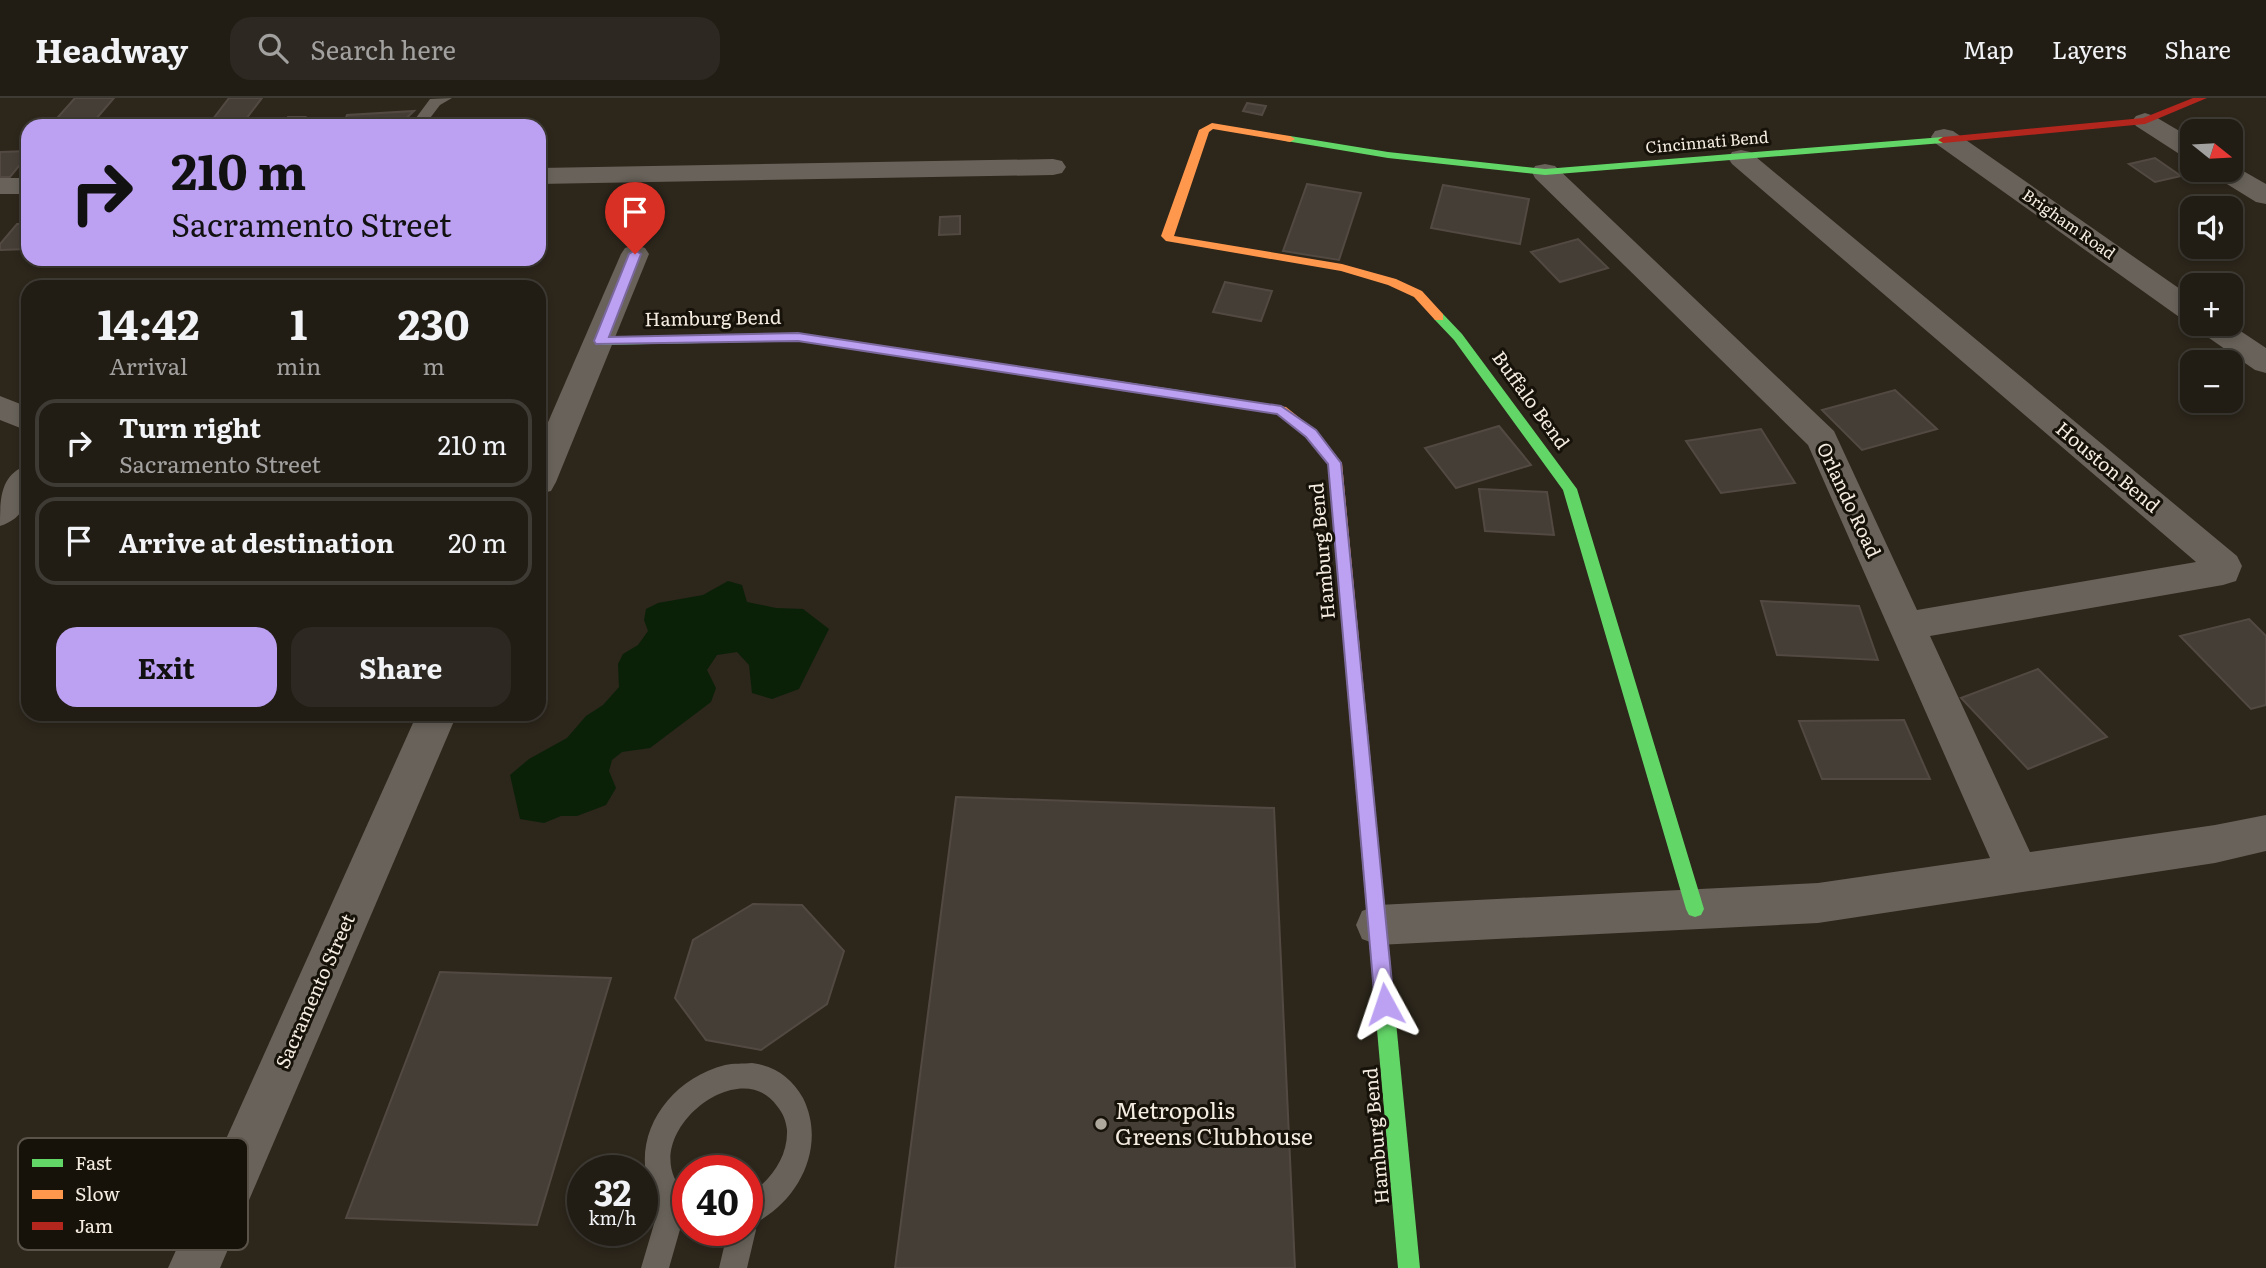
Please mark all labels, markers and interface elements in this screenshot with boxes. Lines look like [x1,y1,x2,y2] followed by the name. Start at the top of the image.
[230,17,720,80] search box
[35,24,188,73] text: Headway
[254,29,292,67] icon: search
[310,29,456,68] text: Search here
[1963,31,2014,66] text: Map
[2052,31,2126,66] text: Layers
[2164,31,2231,66] text: Share
[2180,119,2244,182] north arrow
[2180,119,2243,413] map controls
[1644,124,1770,158] street label: Cincinnati Bend
[171,132,306,205] text: 210 m
[56,147,147,238] icon: right
[605,182,665,254] pin
[2018,182,2121,264] street label: Brigham Road
[616,193,654,231] icon: arrive
[2180,196,2243,259] button: sound
[171,199,452,247] text: Sacramento Street
[2180,273,2243,336] button: +
[97,291,200,353] text: 14:42
[290,291,307,353] text: 1
[398,291,470,353] text: 230
[644,302,782,332] street label: Hamburg Bend
[1486,344,1577,455] street label: Buffalo Bend
[109,348,188,382] text: Arrival
[276,348,321,382] text: min
[422,348,445,382] text: m
[2180,350,2243,413] button: −
[119,407,261,446] text: Turn right
[2050,414,2167,518] street label: Houston Bend
[60,424,98,462] icon: right
[438,424,507,463] text: 210 m
[1811,437,1889,562] street label: Orlando Road
[119,446,321,480] text: Sacramento Street
[1301,481,1341,621] street label: Hamburg Bend
[60,522,98,560] icon: arrive
[119,522,394,561] text: Arrive at destination
[448,522,507,561] text: 20 m
[56,627,277,707] button: Exit
[291,627,511,707] button: Share
[267,908,361,1072] street label: Sacramento Street
[1348,967,1422,1041] position arrow
[1355,1066,1395,1206] street label: Hamburg Bend
[1115,1092,1313,1152] place label: Metropolis Greens Clubhouse
[1093,1116,1109,1132] marker: Metropolis Greens Clubhouse
[18,1138,248,1250] legend
[75,1148,112,1176] text: Fast
[672,1155,763,1246] speed limit sign: 40
[594,1165,631,1217] text: 32
[75,1179,120,1207] text: Slow
[589,1204,636,1231] text: km/h
[75,1211,113,1239] text: Jam

